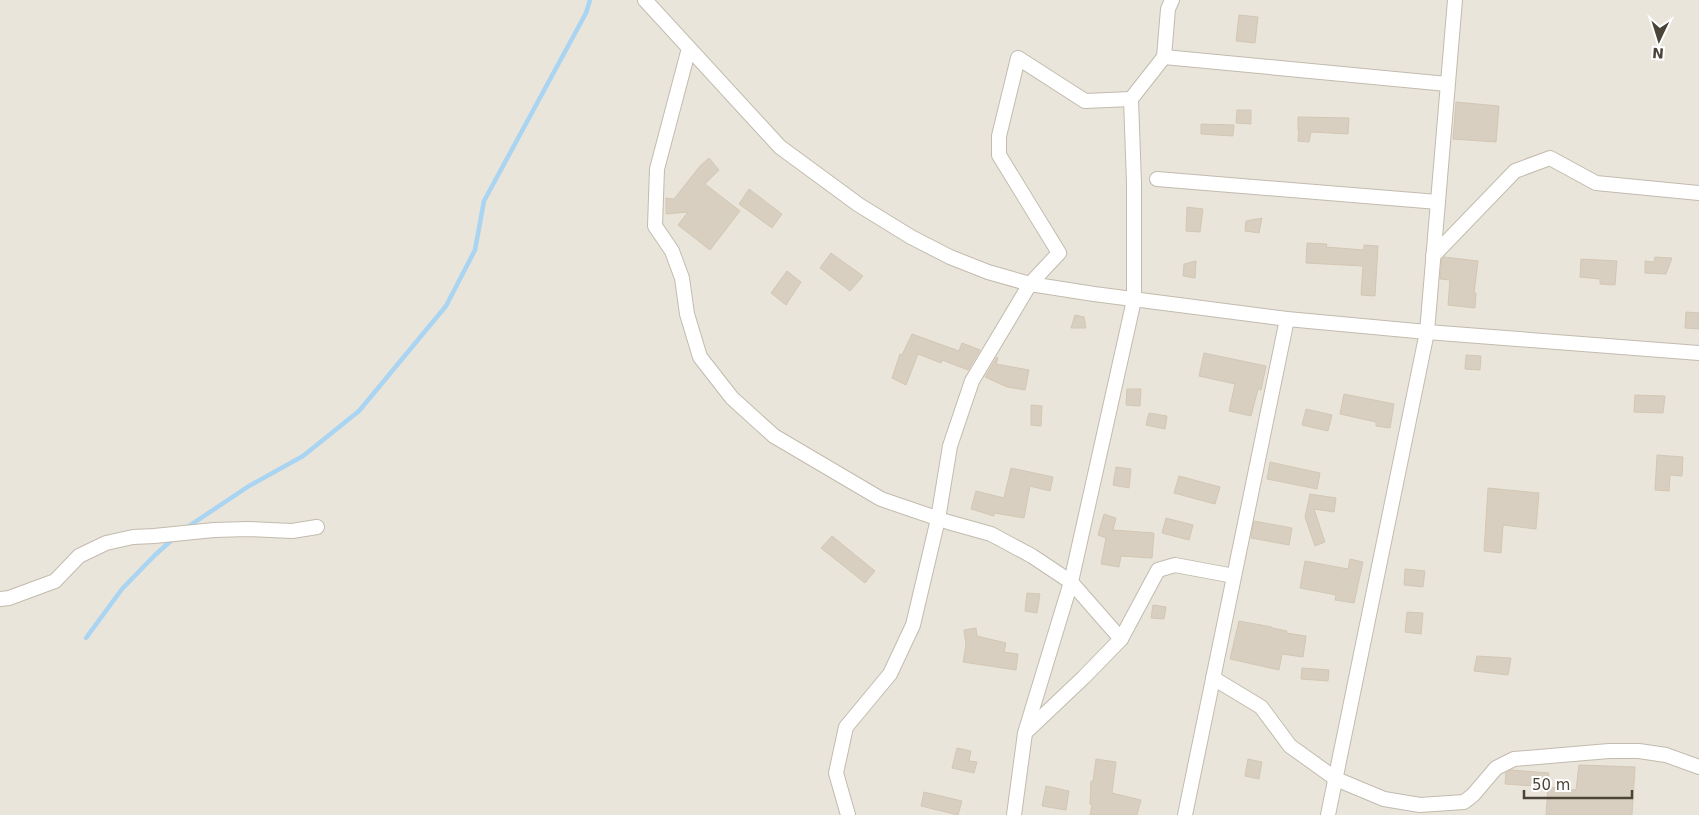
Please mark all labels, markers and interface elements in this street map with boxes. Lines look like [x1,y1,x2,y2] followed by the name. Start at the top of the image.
[1634,15,1684,65] north arrow
[1652,45,1664,61] text: N
[1524,768,1632,800] scale bar
[1532,776,1570,794] text: 50 m

